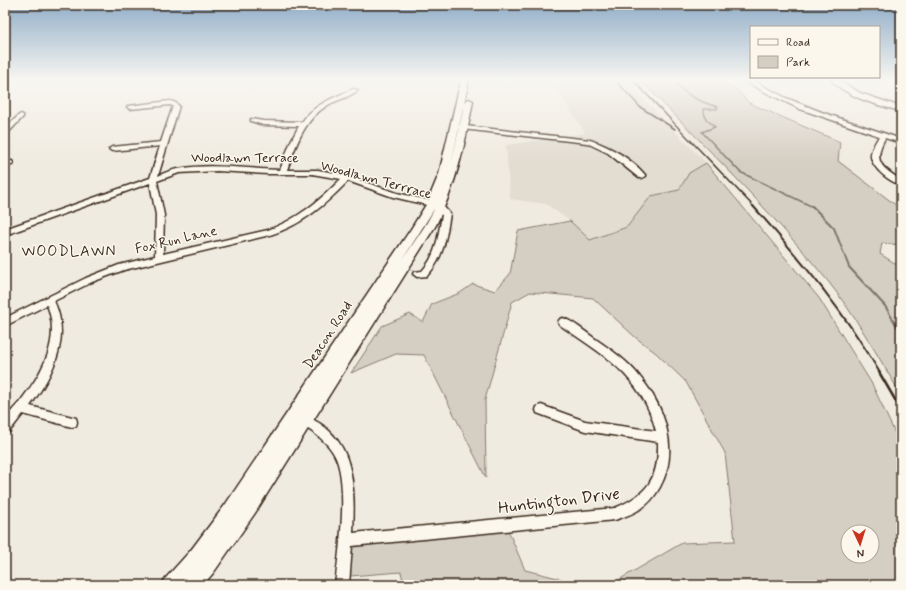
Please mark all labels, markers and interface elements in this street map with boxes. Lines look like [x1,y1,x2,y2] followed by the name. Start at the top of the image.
[750,26,880,78] legend
[786,35,810,51] text: Road
[786,55,810,71] text: Park
[191,149,299,167] street label: Woodlawn Terrace
[318,156,434,204] street label: Woodlawn Terrrace
[133,222,219,258] street label: Fox Run Lane
[22,242,116,262] district label: WOODLAWN
[299,298,357,372] street label: Deacon Road
[497,483,622,522] street label: Huntington Drive
[840,524,880,564] north arrow
[856,546,865,560] text: N

